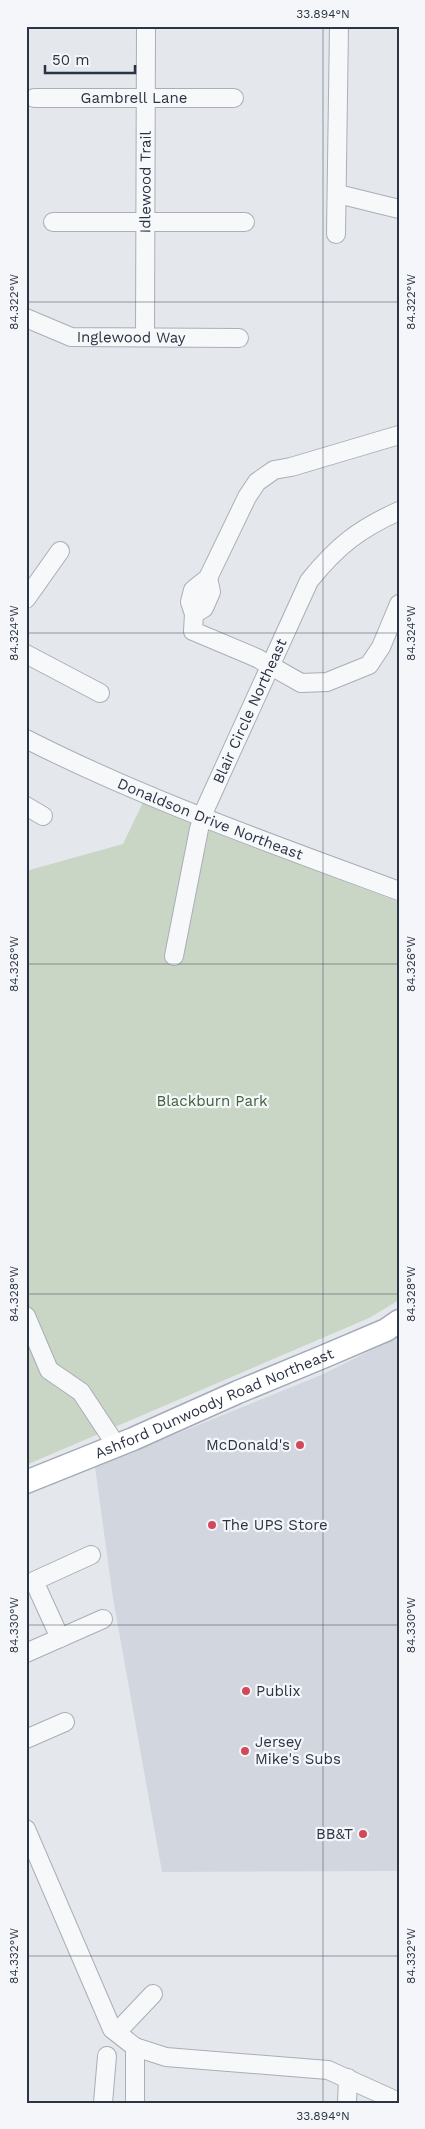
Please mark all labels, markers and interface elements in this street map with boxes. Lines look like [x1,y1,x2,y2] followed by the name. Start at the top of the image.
[296,7,350,21] text: 33.894°N
[45,42,135,74] scale bar
[52,51,89,69] text: 50 m
[81,89,187,107] street label: Gambrell Lane
[136,130,155,233] street label: Idlewood Trail
[7,274,21,330] text: 84.322°W
[404,274,418,330] text: 84.322°W
[77,328,186,347] street label: Inglewood Way
[7,605,21,661] text: 84.324°W
[404,605,418,661] text: 84.324°W
[209,635,291,786] street label: Blair Circle Northeast
[115,774,306,864] street label: Donaldson Drive Northeast
[7,935,21,992] text: 84.326°W
[404,935,418,992] text: 84.326°W
[156,1092,268,1110] park label: Blackburn Park
[7,1265,21,1322] text: 84.328°W
[404,1265,418,1322] text: 84.328°W
[92,1344,337,1462] street label: Ashford Dunwoody Road Northeast
[206,1436,290,1454] place label: McDonald's
[294,1439,306,1451] marker: McDonald's
[222,1516,328,1534] place label: The UPS Store
[206,1519,218,1531] marker: The UPS Store
[7,1596,21,1653] text: 84.330°W
[404,1596,418,1653] text: 84.330°W
[256,1682,300,1700] place label: Publix
[240,1685,252,1697] marker: Publix
[255,1733,341,1768] place label: Jersey Mike's Subs
[239,1745,251,1757] marker: Jersey Mike's Subs
[316,1825,353,1843] place label: BB&T
[357,1828,369,1840] marker: BB&T
[7,1928,21,1984] text: 84.332°W
[404,1928,418,1984] text: 84.332°W
[296,2109,350,2123] text: 33.894°N

